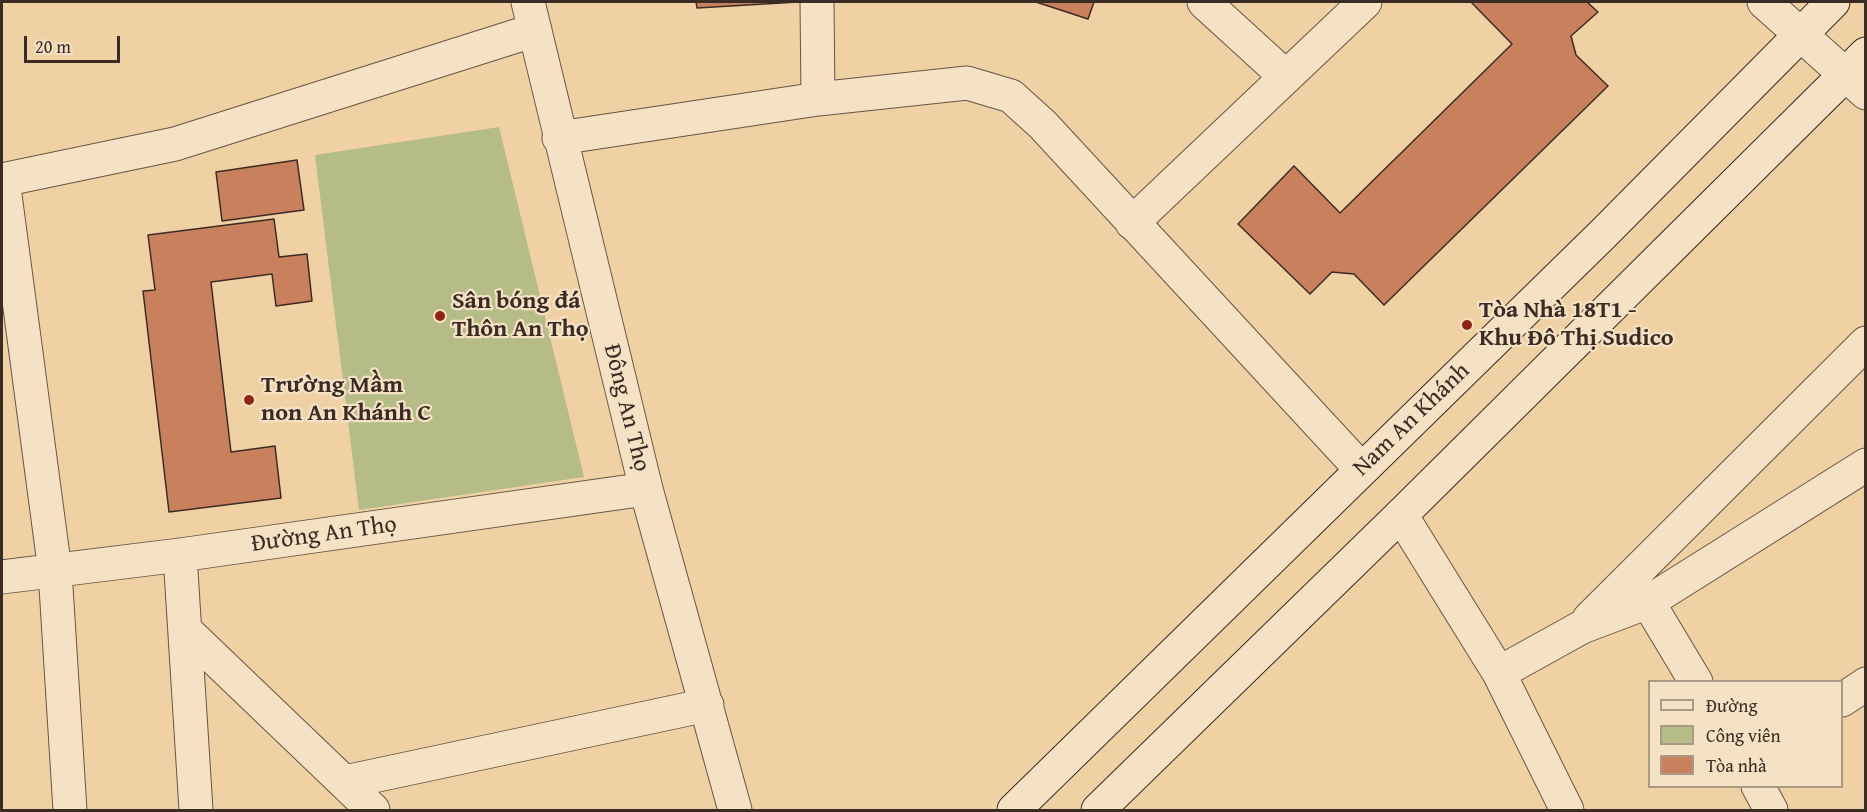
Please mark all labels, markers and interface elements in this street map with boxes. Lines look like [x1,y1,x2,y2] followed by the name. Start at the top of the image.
[27,24,123,62] scale bar
[35,33,71,60] text: 20 m
[452,288,588,344] place label: Sân bóng đá Thôn An Thọ
[1479,297,1674,353] place label: Tòa Nhà 18T1 - Khu Đô Thị Sudico
[433,309,447,323] marker: Sân bóng đá Thôn An Thọ
[1460,318,1474,332] marker: Tòa Nhà 18T1 - Khu Đô Thị Sudico
[596,341,656,475] street label: Đông An Thọ
[1348,357,1476,483] street label: Nam An Khánh
[261,372,431,428] place label: Trường Mầm non An Khánh C
[242,393,256,407] marker: Trường Mầm non An Khánh C
[250,511,398,559] street label: Đường An Thọ
[1648,680,1843,788] legend
[1706,692,1757,719] text: Đường
[1706,722,1781,749] text: Công viên
[1706,752,1766,779] text: Tòa nhà

